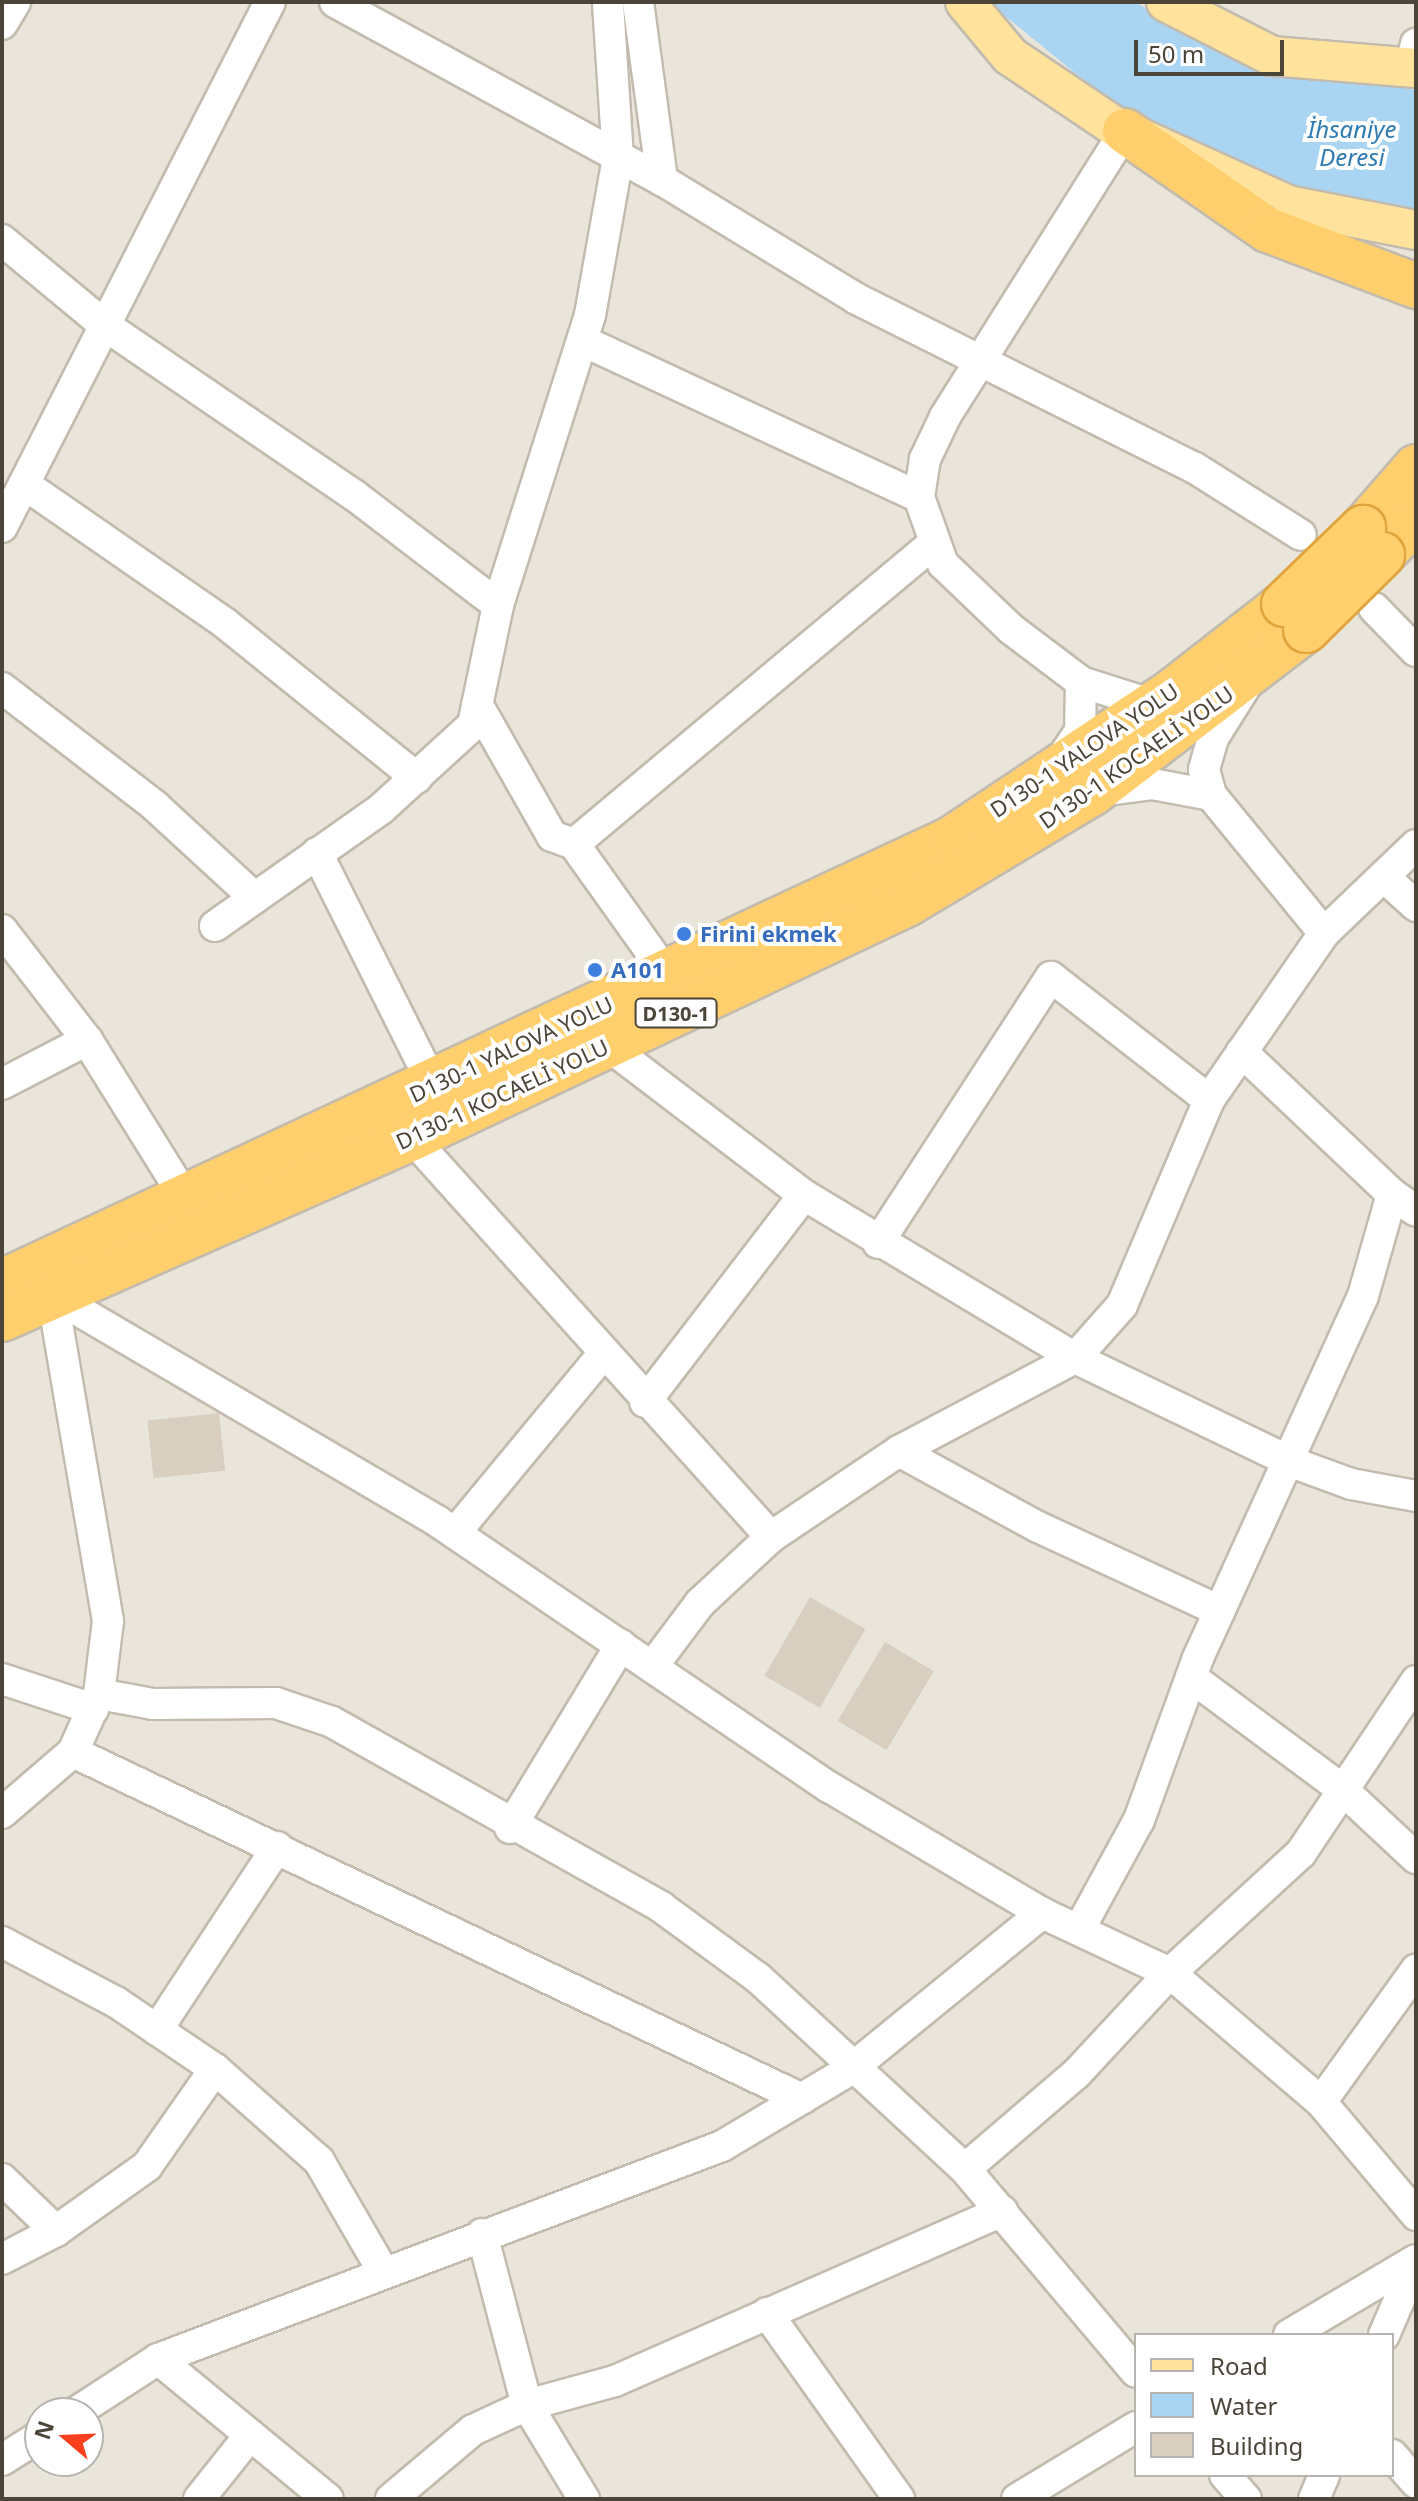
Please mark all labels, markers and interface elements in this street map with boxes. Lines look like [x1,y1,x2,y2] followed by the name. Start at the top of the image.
[1138,24,1288,74] scale bar
[1148,37,1204,70] text: 50 m
[1308,115,1396,171] water label: İhsaniye Deresi
[985,677,1183,823] street label: D130-1 YALOVA YOLU
[1034,680,1238,834] street label: D130-1 KOCAELİ YOLU
[700,921,837,947] place label: Firini ekmek
[675,925,693,943] marker: Firini ekmek
[611,957,664,983] place label: A101
[586,961,604,979] marker: A101
[405,990,617,1108] street label: D130-1 YALOVA YOLU
[634,997,718,1029] road number: D130-1
[392,1033,612,1155] street label: D130-1 KOCAELİ YOLU
[1134,2333,1394,2477] legend
[1210,2349,1268,2382] text: Road
[1210,2389,1277,2422] text: Water
[24,2397,104,2477] north arrow
[26,2417,60,2443] text: N
[1210,2429,1303,2462] text: Building

